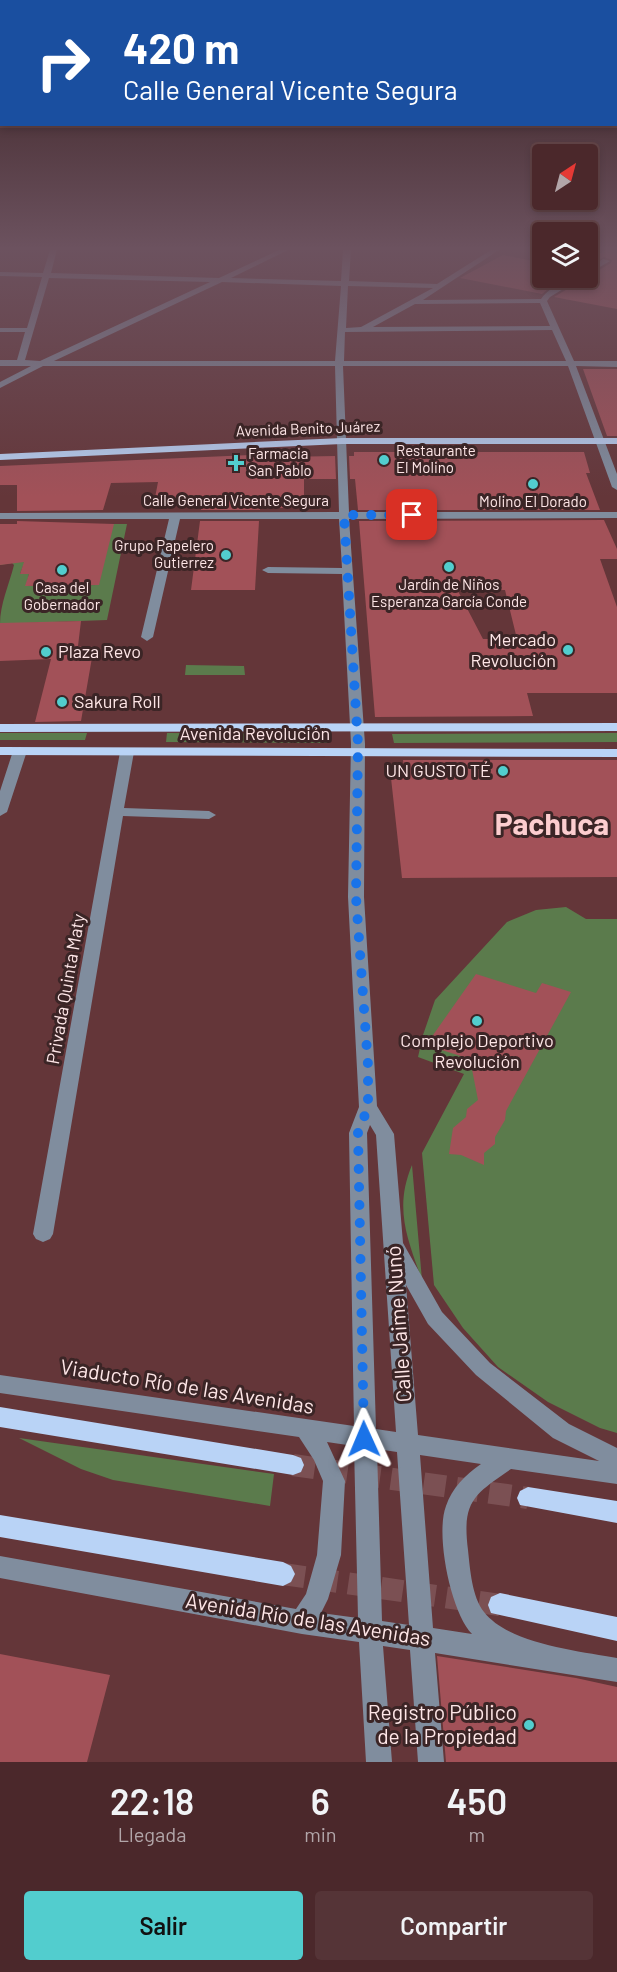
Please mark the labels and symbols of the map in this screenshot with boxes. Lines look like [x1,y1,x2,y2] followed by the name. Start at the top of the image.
[532,144,598,210] north arrow
[235,416,381,440] street label: Avenida Benito Juárez
[396,441,476,476] place label: Restaurante El Molino
[248,444,312,479] place label: Farmacia San Pablo
[377,453,391,467] marker: Restaurante El Molino
[229,456,243,470] marker: Farmacia San Pablo
[526,477,540,491] marker: Molino El Dorado
[386,489,437,540] pin
[143,491,329,509] street label: Calle General Vicente Segura
[479,492,587,510] place label: Molino El Dorado
[114,536,214,571] place label: Grupo Papelero Gutierrez
[219,548,233,562] marker: Grupo Papelero Gutierrez
[442,560,456,574] marker: Jardín de Niños Esperanza García Conde
[55,563,69,577] marker: Casa del Gobernador
[371,575,527,610] place label: Jardín de Niños Esperanza García Conde
[24,578,101,613] place label: Casa del Gobernador
[471,628,556,671] place label: Mercado Revolución
[58,640,141,662] place label: Plaza Revo
[561,643,575,657] marker: Mercado Revolución
[39,645,53,659] marker: Plaza Revo
[74,690,161,712] place label: Sakura Roll
[55,695,69,709] marker: Sakura Roll
[180,722,330,744] street label: Avenida Revolución
[385,759,491,781] place label: UN GUSTO TÉ
[496,764,510,778] marker: UN GUSTO TÉ
[495,805,609,841] district label: Pachuca
[41,912,89,1066] street label: Privada Quinta Maty
[470,1014,484,1028] marker: Complejo Deportivo Revolución
[400,1029,554,1072] place label: Complejo Deportivo Revolución
[380,1245,415,1403] street label: Calle Jaime Nunó
[59,1353,316,1418] street label: Viaducto Río de las Avenidas
[332,1407,396,1471] position arrow
[184,1587,432,1650] street label: Avenida Río de las Avenidas
[368,1699,517,1748] place label: Registro Público de la Propiedad
[522,1718,536,1732] marker: Registro Público de la Propiedad

